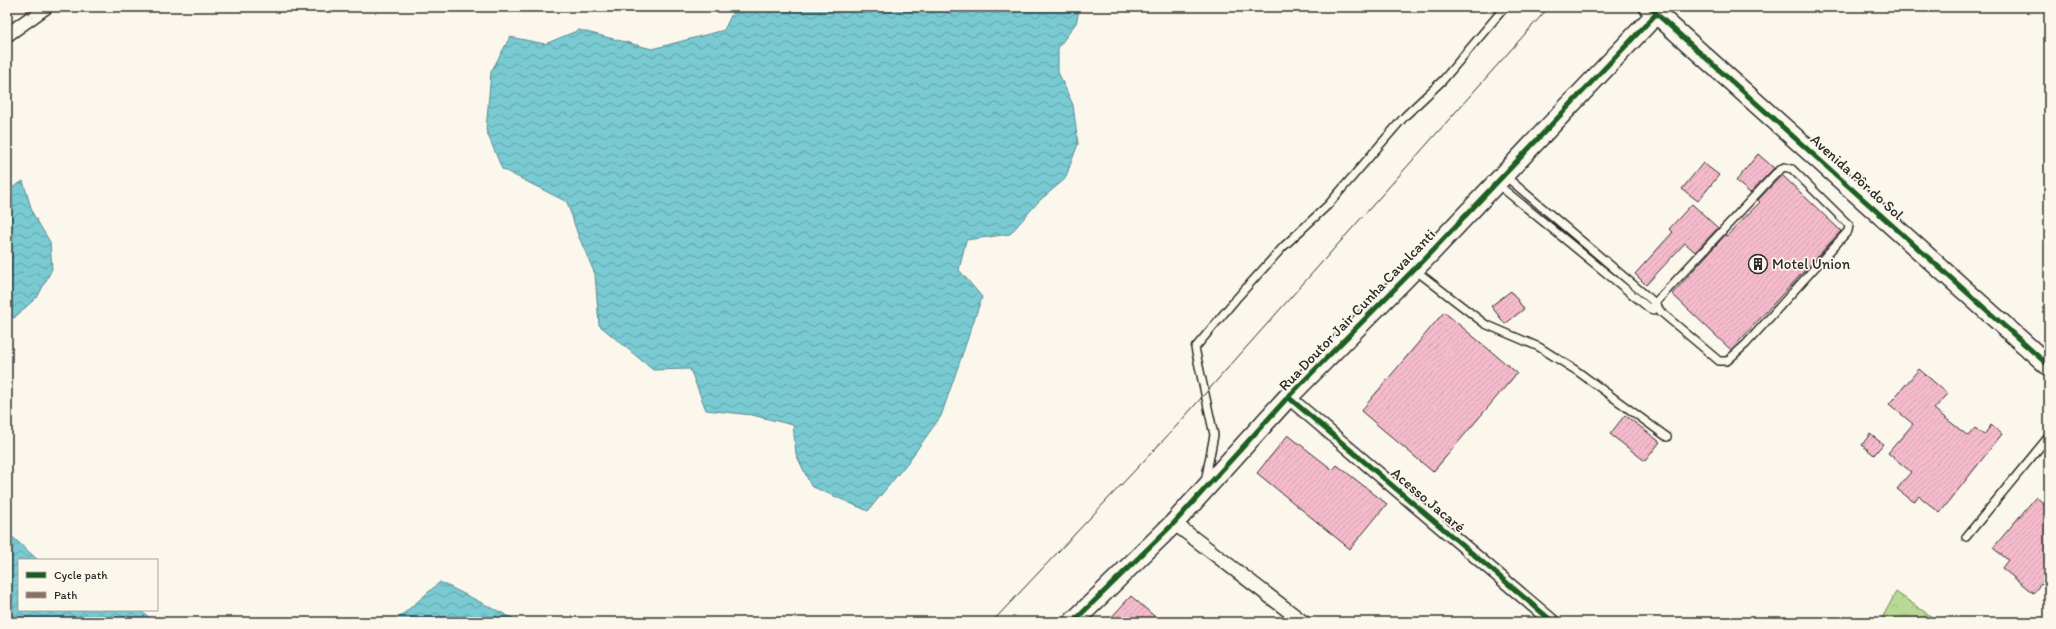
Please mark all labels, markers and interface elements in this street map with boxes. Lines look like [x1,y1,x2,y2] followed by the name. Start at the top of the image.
[1807,130,1908,224] street label: Avenida Pôr do Sol
[1275,225,1439,395] street label: Rua Doutor Jair Cunha Cavalcanti
[1747,253,1769,275] building icon: Motel Union
[1772,255,1851,273] place label: Motel Union
[1387,464,1469,536] street label: Acesso Jacaré
[18,559,158,611] legend
[54,568,108,582] text: Cycle path
[54,588,77,602] text: Path

